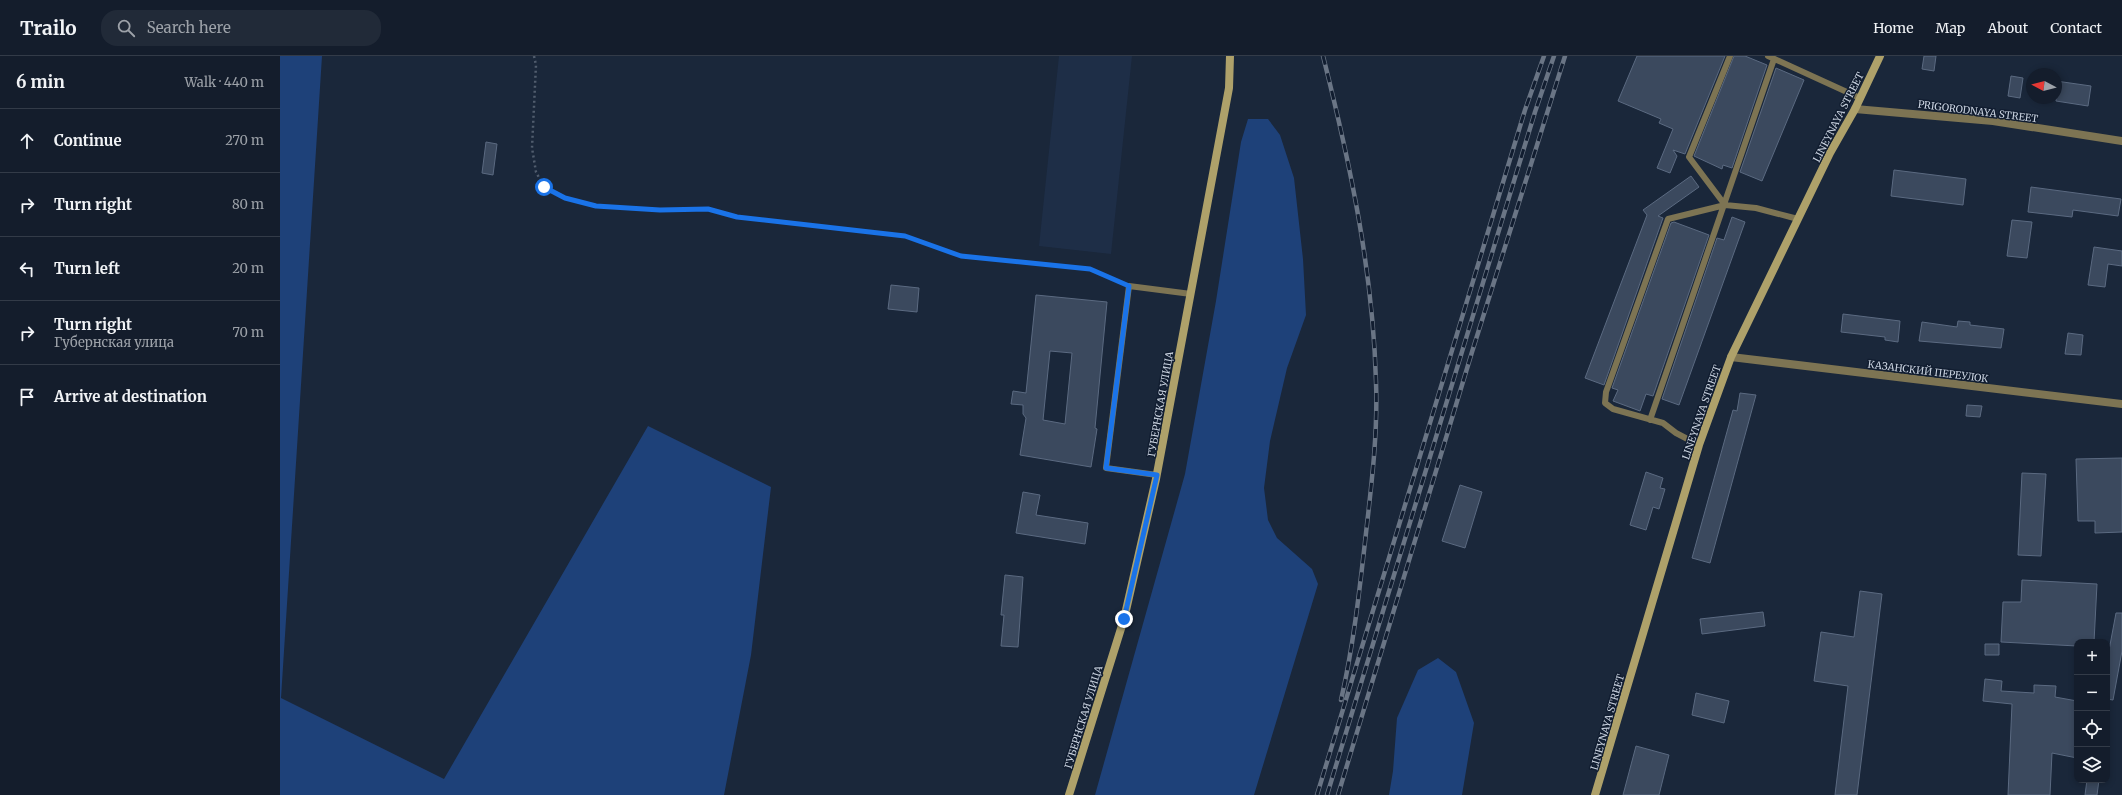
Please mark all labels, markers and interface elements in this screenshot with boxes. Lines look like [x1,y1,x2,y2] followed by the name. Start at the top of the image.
[101,10,381,46] search box
[20,16,77,40] text: Trailo
[115,17,137,39] icon: search
[147,18,231,37] text: Search here
[1873,19,1914,37] text: Home
[1936,19,1965,37] text: Map
[1987,19,2028,37] text: About
[2050,19,2102,37] text: Contact
[2026,68,2062,104] north arrow
[1810,70,1867,164] street label: LINEYNAYA STREET
[16,71,65,93] text: 6 min
[184,74,264,91] text: Walk · 440 m
[1917,98,2039,125] street label: PRIGORODNAYA STREET
[16,130,38,152] icon: ahead
[54,131,122,150] text: Continue
[225,132,264,149] text: 270 m
[535,178,553,196] route start
[16,194,38,216] icon: right
[54,195,132,214] text: Turn right
[232,196,264,213] text: 80 m
[16,258,38,280] icon: left
[54,259,120,278] text: Turn left
[232,260,264,277] text: 20 m
[54,315,132,334] text: Turn right
[16,322,38,344] icon: right
[233,324,264,341] text: 70 m
[54,334,174,351] text: Губернская улица
[1145,349,1176,458] street label: ГУБЕРНСКАЯ УЛИЦА
[1867,357,1989,385] street label: КАЗАНСКИЙ ПЕРЕУЛОК
[1679,363,1724,461] street label: LINEYNAYA STREET
[16,386,38,408] icon: arrive
[54,387,207,406] text: Arrive at destination
[1115,610,1133,628] route end
[2074,639,2110,783] map controls
[2074,639,2110,675] button: +
[1062,663,1106,770] street label: ГУБЕРНСКАЯ УЛИЦА
[1588,673,1627,772] street label: LINEYNAYA STREET
[2074,675,2110,711] button: −
[2074,711,2110,747] button: locate
[2074,747,2110,783] button: layers

